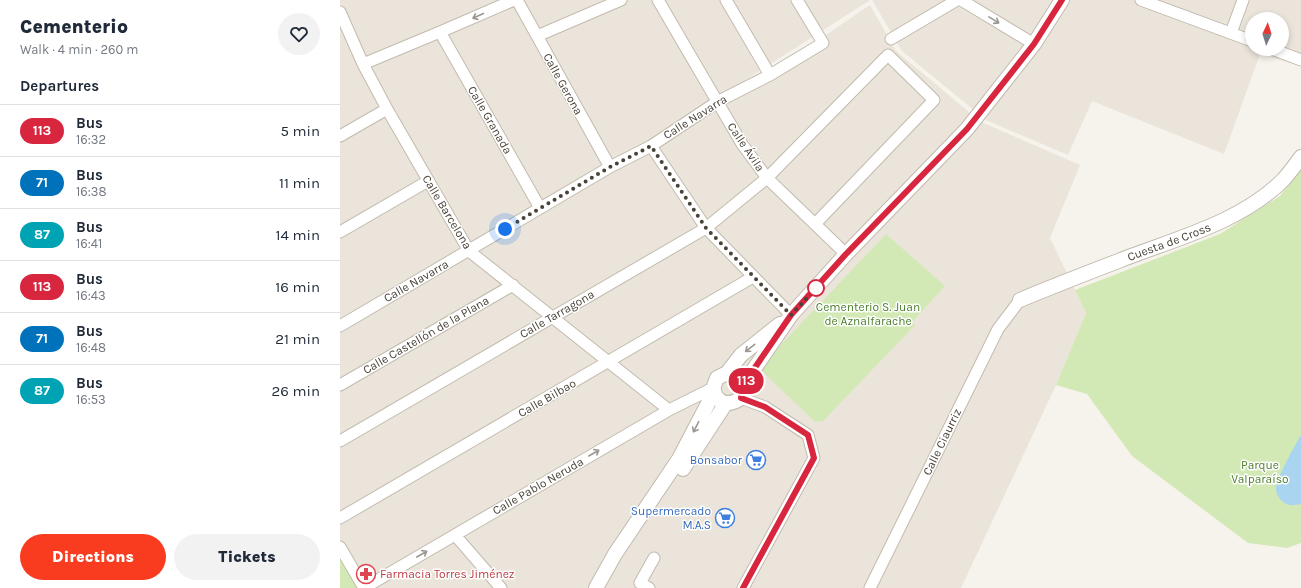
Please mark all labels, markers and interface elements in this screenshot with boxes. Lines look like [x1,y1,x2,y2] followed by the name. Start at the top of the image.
[472,12,484,20] one-way arrow
[1245,12,1289,56] north arrow
[1245,12,1289,56] map controls
[278,13,320,55] button: heart
[20,16,128,38] text: Cementerio
[988,16,999,24] one-way arrow
[20,42,139,57] text: Walk · 4 min · 260 m
[540,51,586,117] street label: Calle Gerona
[20,77,99,95] text: Departures
[465,84,515,156] street label: Calle Granada
[661,92,729,142] street label: Calle Navarra
[76,114,103,132] text: Bus
[725,119,768,174] street label: Calle Ávila
[33,122,51,139] text: 113
[280,122,320,140] text: 5 min
[76,132,106,147] text: 16:32
[76,166,103,184] text: Bus
[419,172,475,252] street label: Calle Barcelona
[36,174,48,191] text: 71
[279,174,320,192] text: 11 min
[76,184,106,199] text: 16:38
[76,218,103,236] text: Bus
[495,219,515,239] your location
[1125,220,1213,264] street label: Cuesta de Cross
[34,226,50,243] text: 87
[276,226,320,244] text: 14 min
[76,236,102,251] text: 16:41
[381,257,451,305] street label: Calle Navarra
[76,270,103,288] text: Bus
[33,278,51,295] text: 113
[275,278,320,296] text: 16 min
[807,279,825,297] unlabelled marker
[517,287,597,341] street label: Calle Tarragona
[76,288,106,303] text: 16:43
[360,293,492,377] street label: Calle Castellón de la Plana
[816,300,920,328] park label: Cementerio S. Juan de Aznalfarache
[76,322,103,340] text: Bus
[36,330,48,347] text: 71
[275,330,320,348] text: 21 min
[76,340,106,355] text: 16:48
[744,344,755,352] one-way arrow
[723,368,769,394] line badge: 113
[737,372,755,389] text: 113
[76,374,103,392] text: Bus
[516,376,578,420] street label: Calle Bilbao
[34,382,50,399] text: 87
[272,382,320,400] text: 26 min
[76,392,106,407] text: 16:53
[920,406,964,478] street label: Calle Ciaurriz
[692,420,699,432] one-way arrow
[588,449,600,457] one-way arrow
[745,449,767,471] supermarket icon: Bonsabor
[690,453,743,467] place label: Bonsabor
[490,454,586,518] street label: Calle Pablo Neruda
[1231,458,1289,486] park label: Parque Valparaíso
[631,504,711,532] place label: Supermercado M.A.S
[714,507,736,529] supermarket icon: Supermercado M.A.S
[20,534,166,580] button: Directions
[174,534,320,580] button: Tickets
[416,550,428,558] one-way arrow
[355,563,377,585] pharmacy icon: Farmacia Torres Jiménez
[380,567,515,581] place label: Farmacia Torres Jiménez

